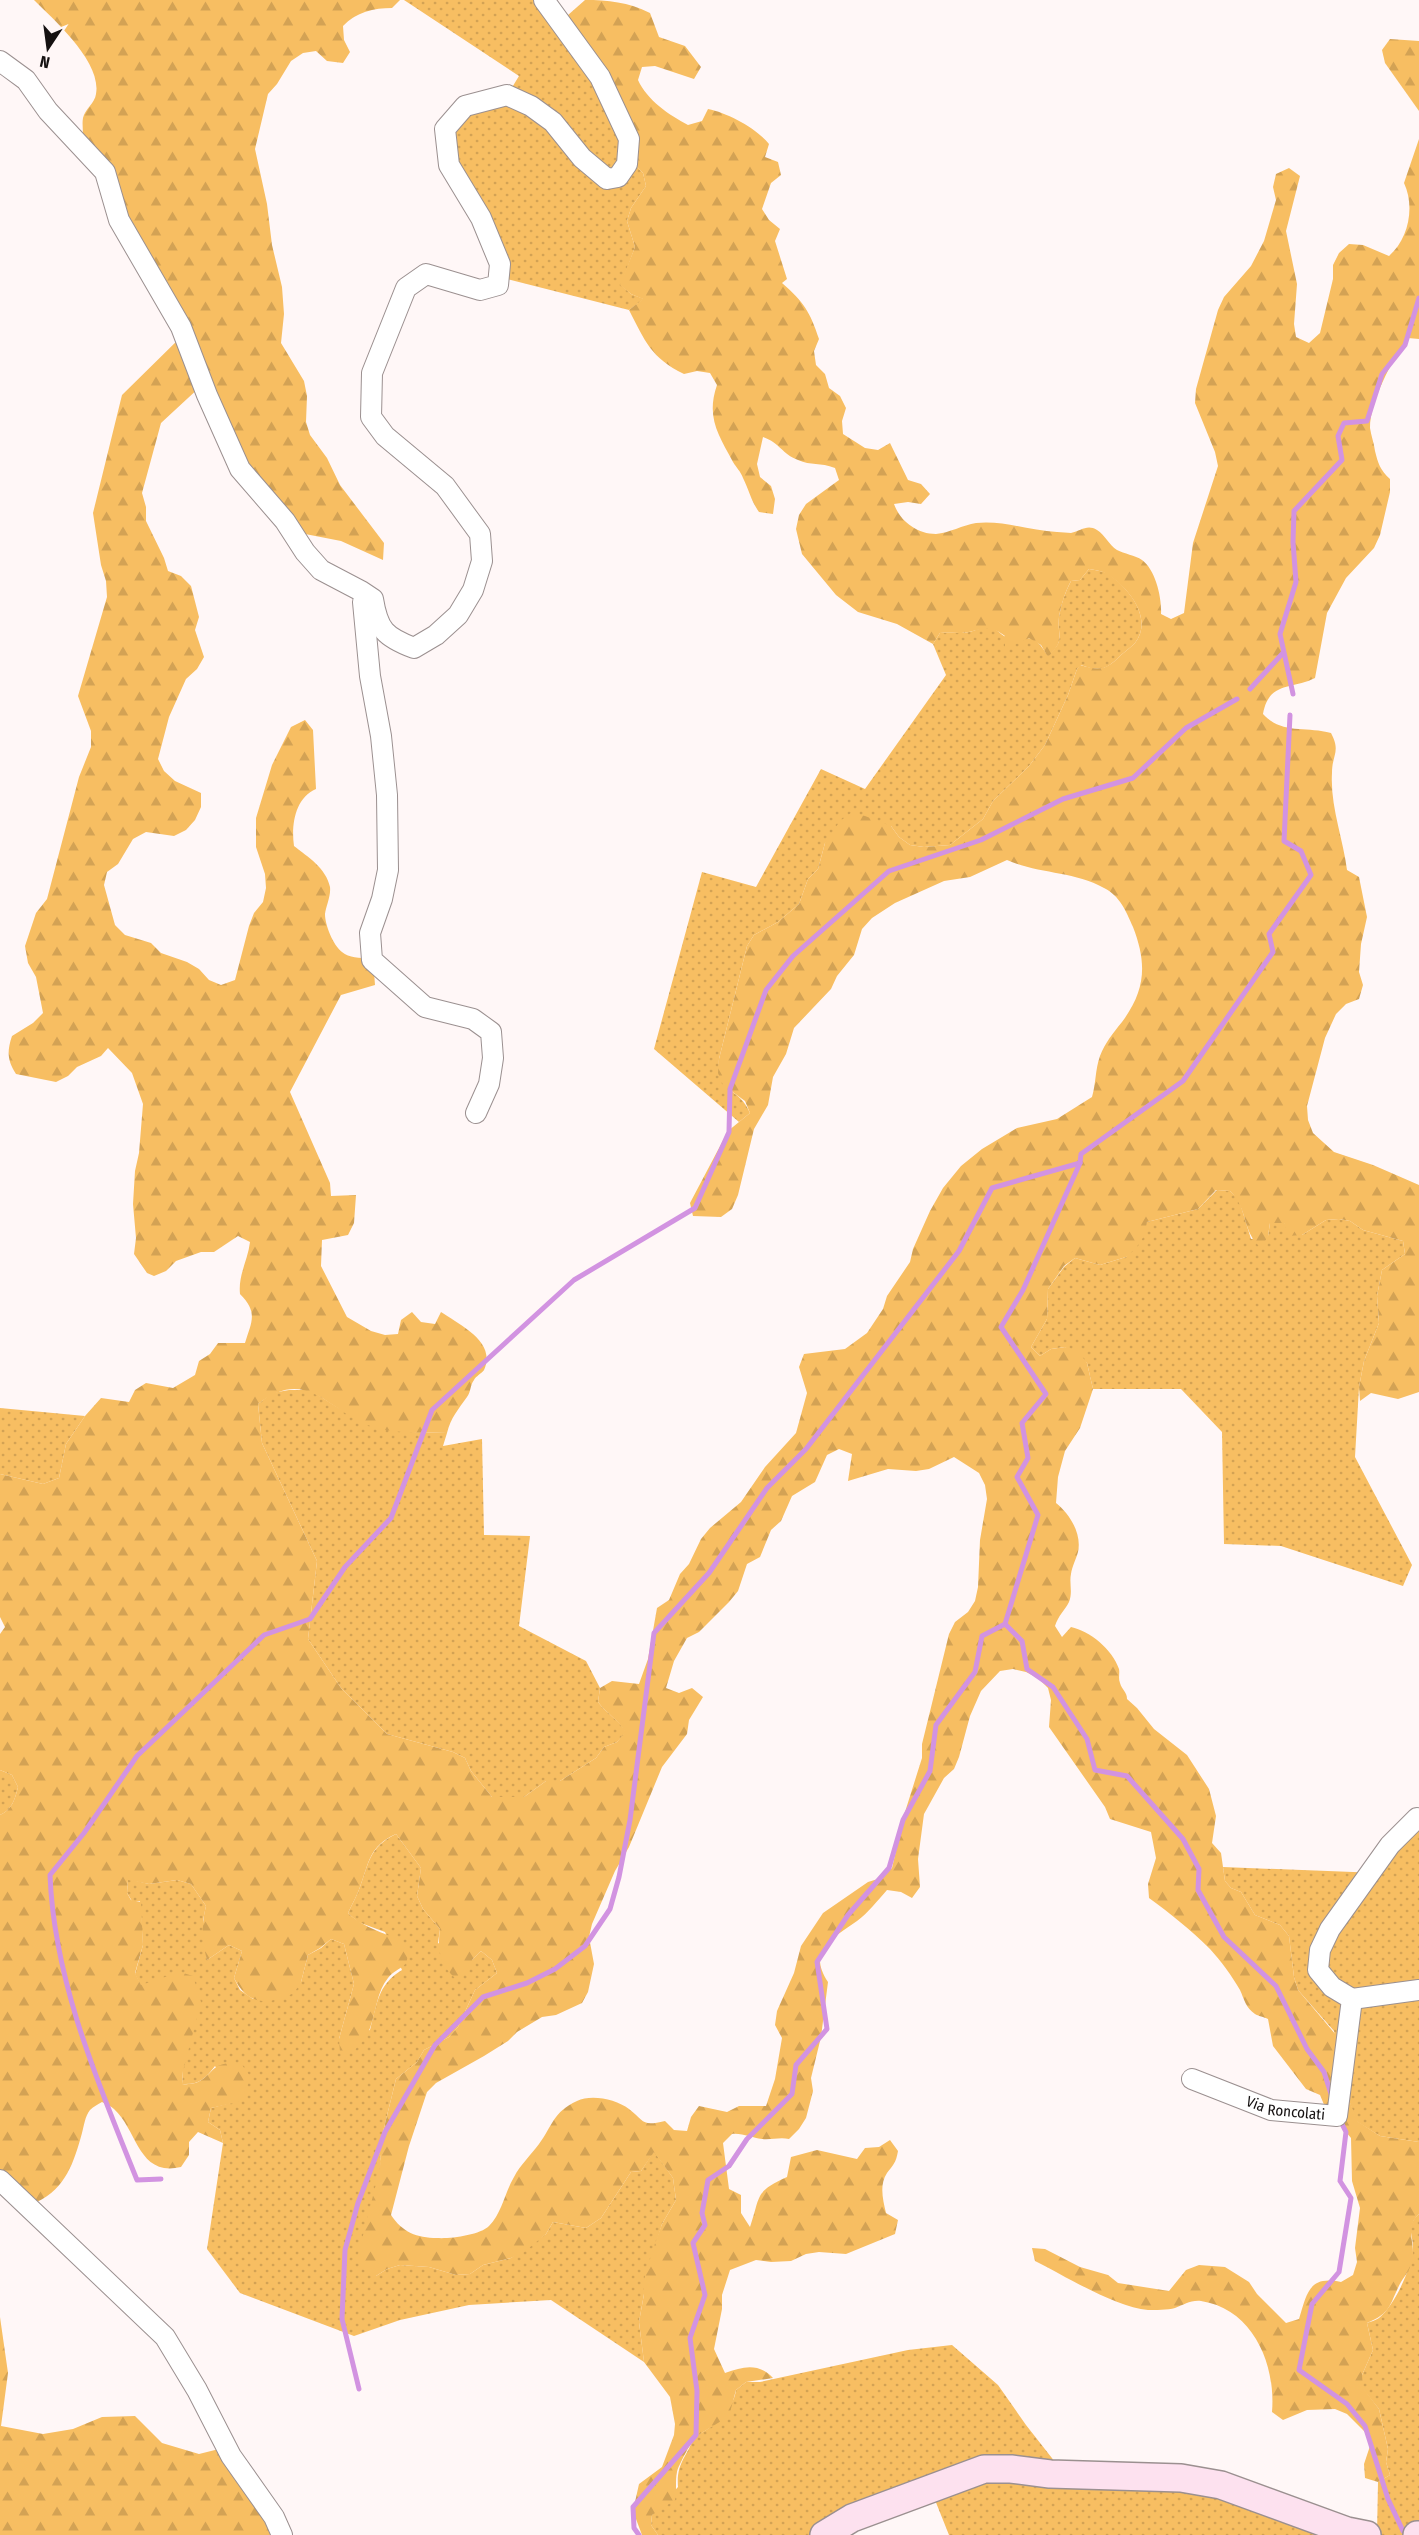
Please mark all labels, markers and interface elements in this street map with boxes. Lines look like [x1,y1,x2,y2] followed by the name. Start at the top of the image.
[18,18,78,78] north arrow
[38,52,52,72] text: N
[1244,2092,1326,2124] street label: Via Roncolati

